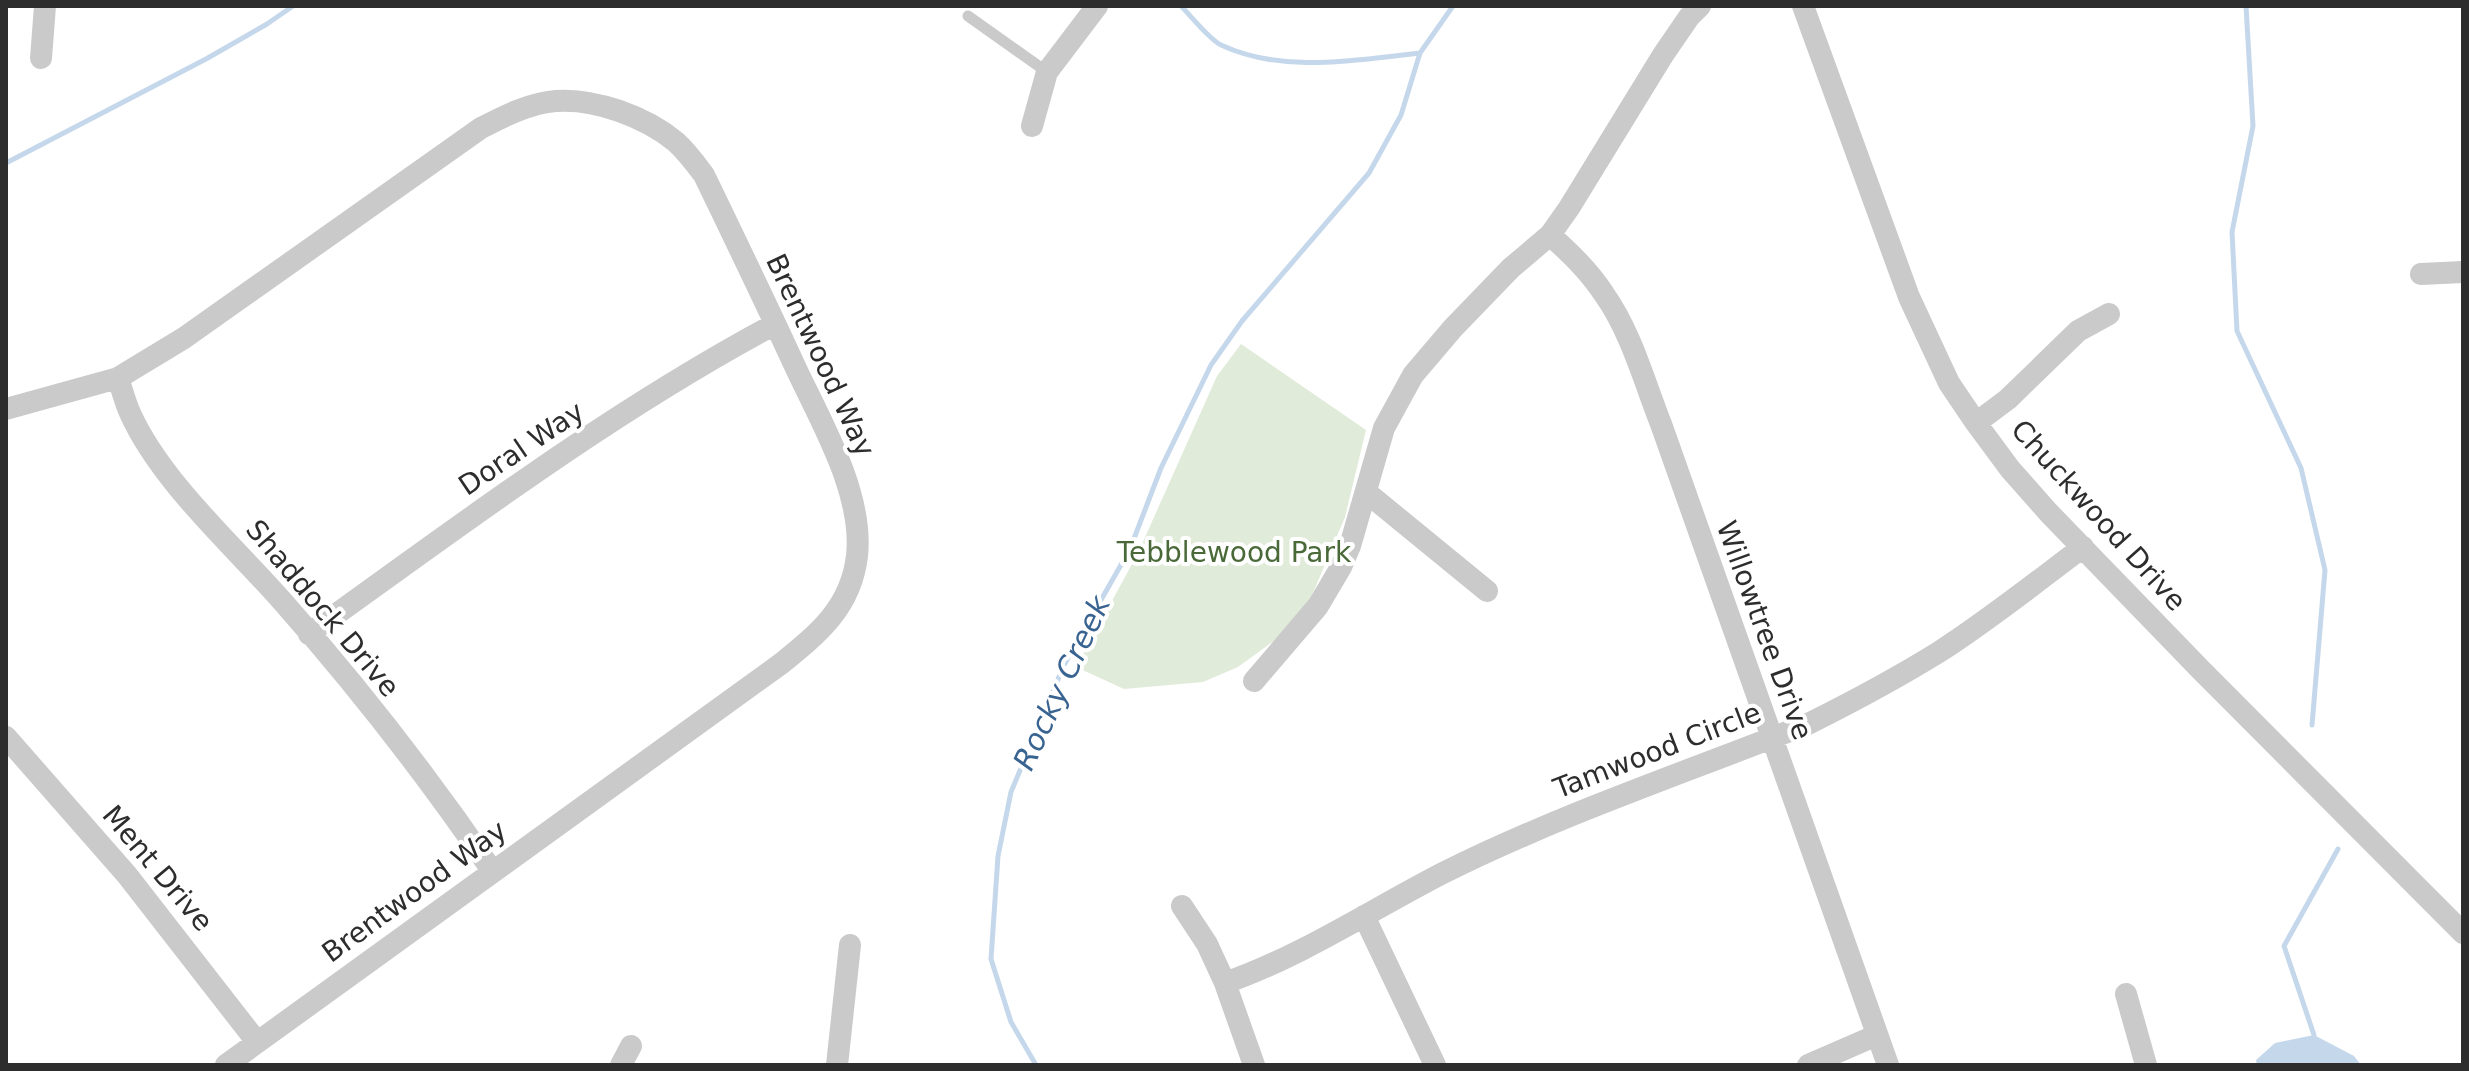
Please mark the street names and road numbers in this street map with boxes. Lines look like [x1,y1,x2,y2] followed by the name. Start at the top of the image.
[759,249,882,462] street label: Brentwood Way
[452,395,590,502] street label: Doral Way
[2004,413,2193,617] street label: Chuckwood Drive
[239,513,406,703] street label: Shaddock Drive
[1710,516,1819,744] street label: Willowtree Drive
[1548,696,1765,806] street label: Tamwood Circle
[96,799,220,938] street label: Ment Drive
[316,814,513,969] street label: Brentwood Way

